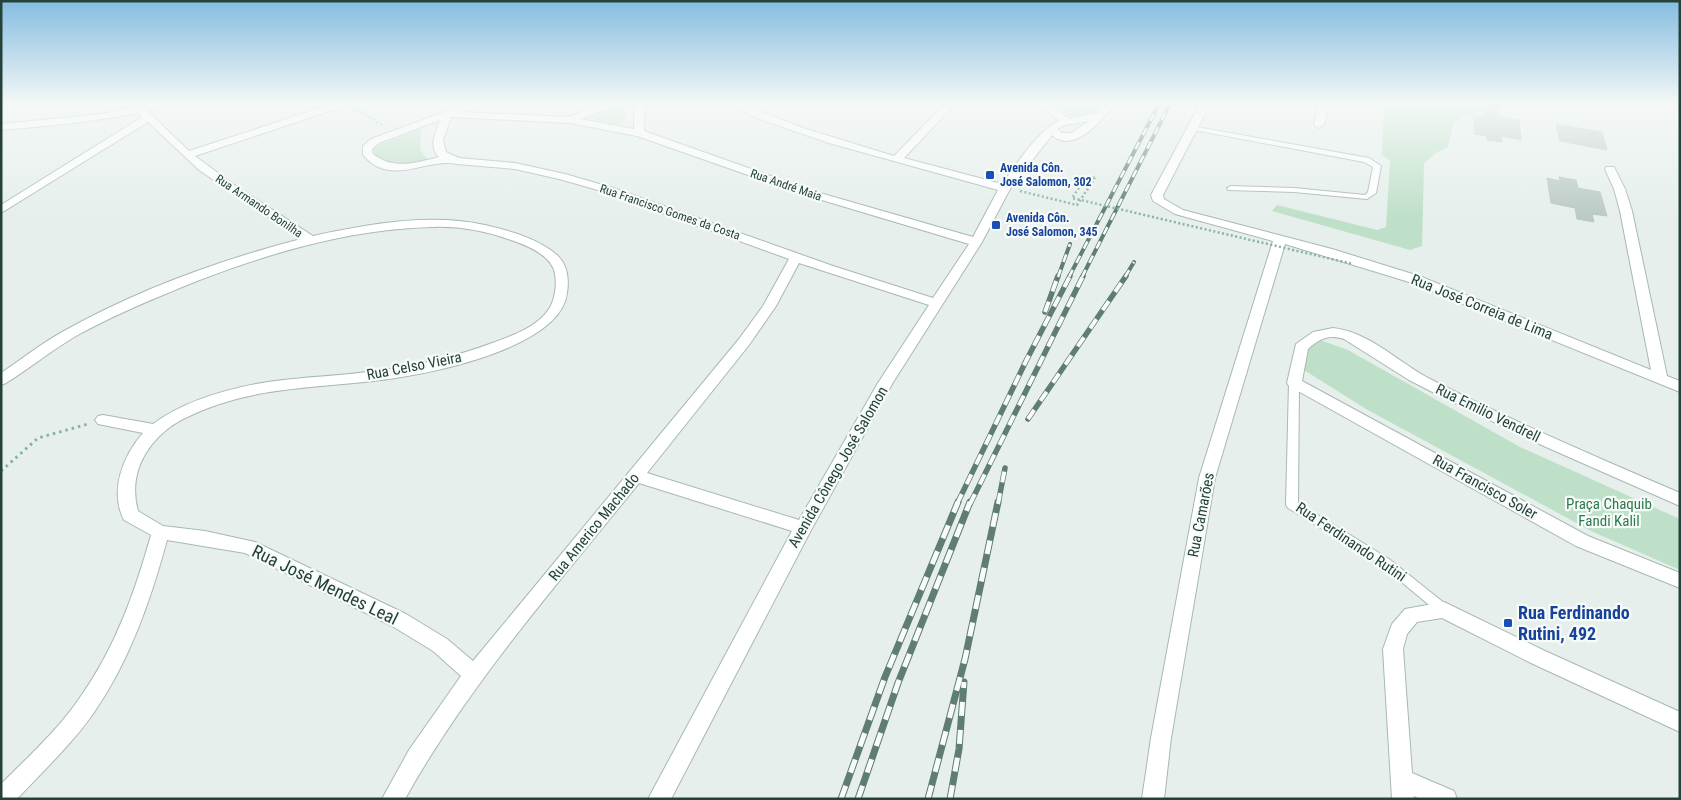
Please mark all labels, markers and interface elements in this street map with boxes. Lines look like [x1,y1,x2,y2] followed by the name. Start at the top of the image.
[1000,161,1092,189] place label: Avenida Côn. José Salomon, 302
[748,166,824,204] street label: Rua André Maia
[984,169,996,181] marker: Avenida Côn. José Salomon, 302
[213,172,305,240] street label: Rua Armando Bonilha
[598,181,742,243] street label: Rua Francisco Gomes da Costa
[1006,211,1098,239] place label: Avenida Côn. José Salomon, 345
[990,219,1002,231] marker: Avenida Côn. José Salomon, 345
[1409,270,1555,344] street label: Rua José Correia de Lima
[365,348,463,384] street label: Rua Celso Vieira
[1433,380,1543,446] street label: Rua Emilio Vendrell
[784,383,892,551] street label: Avenida Cônego José Salomon
[1429,451,1541,523] street label: Rua Francisco Soler
[545,469,643,585] street label: Rua Americo Machado
[1184,471,1218,559] street label: Rua Camarões
[1566,495,1652,530] park label: Praça Chaquib Fandi Kalil
[1292,498,1410,586] street label: Rua Ferdinando Rutini
[249,540,402,629] street label: Rua José Mendes Leal
[1518,602,1630,644] place label: Rua Ferdinando Rutini, 492
[1502,617,1514,629] marker: Rua Ferdinando Rutini, 492

